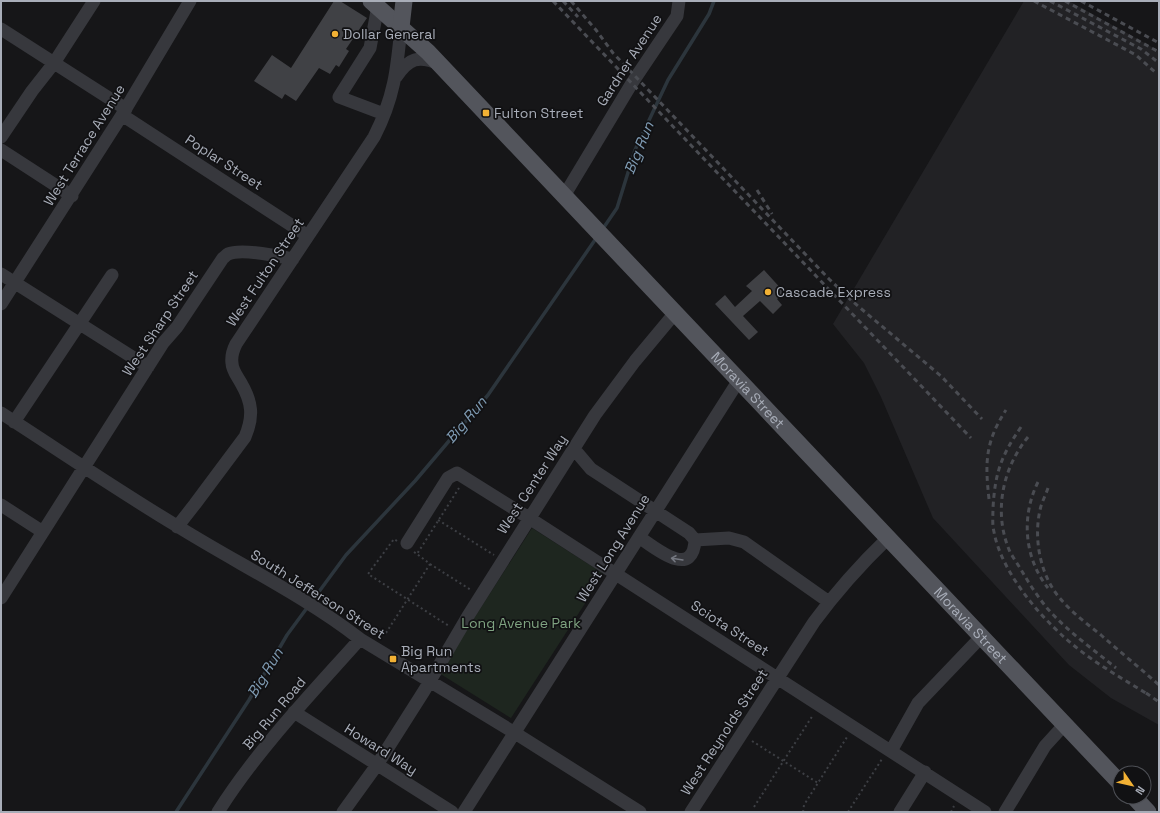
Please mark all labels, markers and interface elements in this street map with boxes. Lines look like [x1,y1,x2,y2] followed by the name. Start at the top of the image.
[592,11,666,109] street label: Gardner Avenue
[343,25,436,43] place label: Dollar General
[330,29,340,39] marker: Dollar General
[39,81,129,209] street label: West Terrace Avenue
[494,104,583,122] place label: Fulton Street
[481,108,491,118] marker: Fulton Street
[619,118,658,177] water label: Big Run
[182,130,266,194] street label: Poplar Street
[222,214,308,330] street label: West Fulton Street
[118,267,202,379] street label: West Sharp Street
[776,283,891,301] place label: Cascade Express
[763,287,773,297] marker: Cascade Express
[707,348,789,432] street label: Moravia Street
[441,392,491,447] water label: Big Run
[493,431,571,537] street label: West Center Way
[572,491,654,605] street label: West Long Avenue
[247,545,389,643] street label: South Jefferson Street
[671,555,684,563] one-way arrow
[930,583,1011,667] street label: Moravia Street
[688,596,772,660] street label: Sciota Street
[461,614,581,632] park label: Long Avenue Park
[401,642,481,676] place label: Big Run Apartments
[242,644,287,701] water label: Big Run
[388,654,398,664] marker: Big Run Apartments
[676,666,772,798] street label: West Reynolds Street
[238,673,310,753] street label: Big Run Road
[341,719,421,779] street label: Howard Way
[1112,765,1152,805] north arrow
[1132,784,1148,798] text: N

